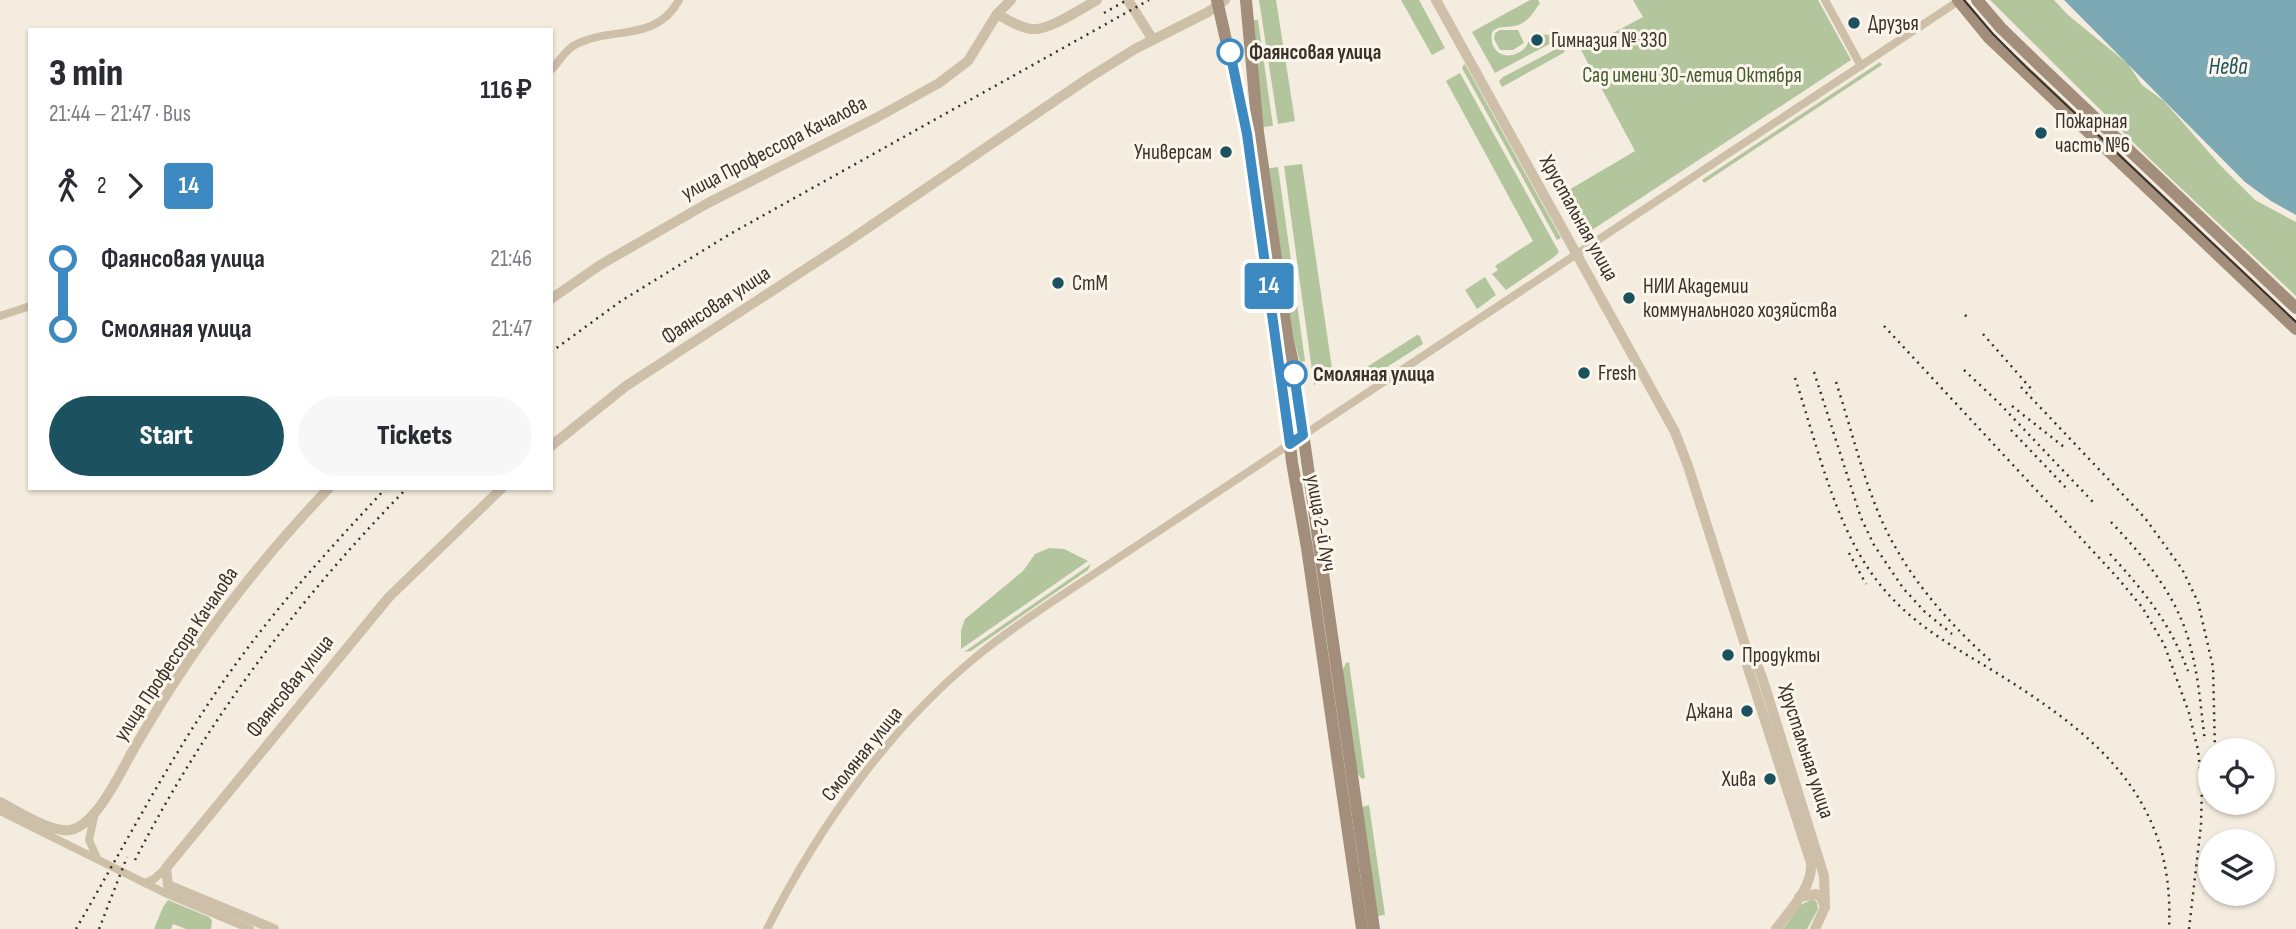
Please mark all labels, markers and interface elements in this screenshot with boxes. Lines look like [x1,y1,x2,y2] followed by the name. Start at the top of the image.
[1868,11,1919,36] place label: Друзья
[1846,15,1862,31] marker: Друзья
[1551,28,1667,53] place label: Гимназия № 330
[1529,32,1545,48] marker: Гимназия № 330
[1217,39,1243,65] marker: Фаянсовая улица
[1249,40,1381,65] place label: Фаянсовая улица
[49,51,123,96] text: 3 min
[2208,53,2248,81] water label: Нева
[1582,63,1802,88] park label: Сад имени 30-летия Октября
[480,75,532,106] text: 116 ₽
[677,90,871,206] street label: улица Профессора Качалова
[49,100,191,128] text: 21:44 – 21:47 · Bus
[2055,109,2130,158] place label: Пожарная часть №6
[2033,125,2049,141] marker: Пожарная часть №6
[1134,140,1212,165] place label: Универсам
[1218,144,1234,160] marker: Универсам
[1534,150,1624,285] street label: Хрустальная улица
[49,167,87,205] icon: walk
[116,167,154,205] icon: forward
[178,171,199,200] text: 14
[97,172,106,200] text: 2
[101,244,265,275] text: Фаянсовая улица
[490,245,532,273] text: 21:46
[657,261,775,349] street label: Фаянсовая улица
[1238,263,1300,309] line badge: 14
[1072,271,1108,296] place label: СтМ
[1259,271,1279,300] text: 14
[1643,274,1837,323] place label: НИИ Академии коммунального хозяйства
[1050,275,1066,291] marker: СтМ
[1621,290,1637,306] marker: НИИ Академии коммунального хозяйства
[101,314,252,345] text: Смоляная улица
[491,315,532,343] text: 21:47
[1281,361,1307,387] marker: Смоляная улица
[1598,361,1637,386] place label: Fresh
[1313,362,1435,387] place label: Смоляная улица
[1576,365,1592,381] marker: Fresh
[49,396,284,476] button: Start
[298,396,532,476] button: Tickets
[1300,473,1342,573] street label: улица 2-й Луч
[108,562,244,746] street label: улица Профессора Качалова
[241,630,339,742] street label: Фаянсовая улица
[1742,643,1820,668] place label: Продукты
[1720,647,1736,663] marker: Продукты
[1772,680,1840,821] street label: Хрустальная улица
[1686,699,1733,724] place label: Джана
[816,702,908,806] street label: Смоляная улица
[1739,703,1755,719] marker: Джана
[2198,738,2275,906] map controls
[2198,738,2275,815] button: locate
[1721,767,1756,792] place label: Хива
[1762,771,1778,787] marker: Хива
[2198,829,2275,906] button: layers

